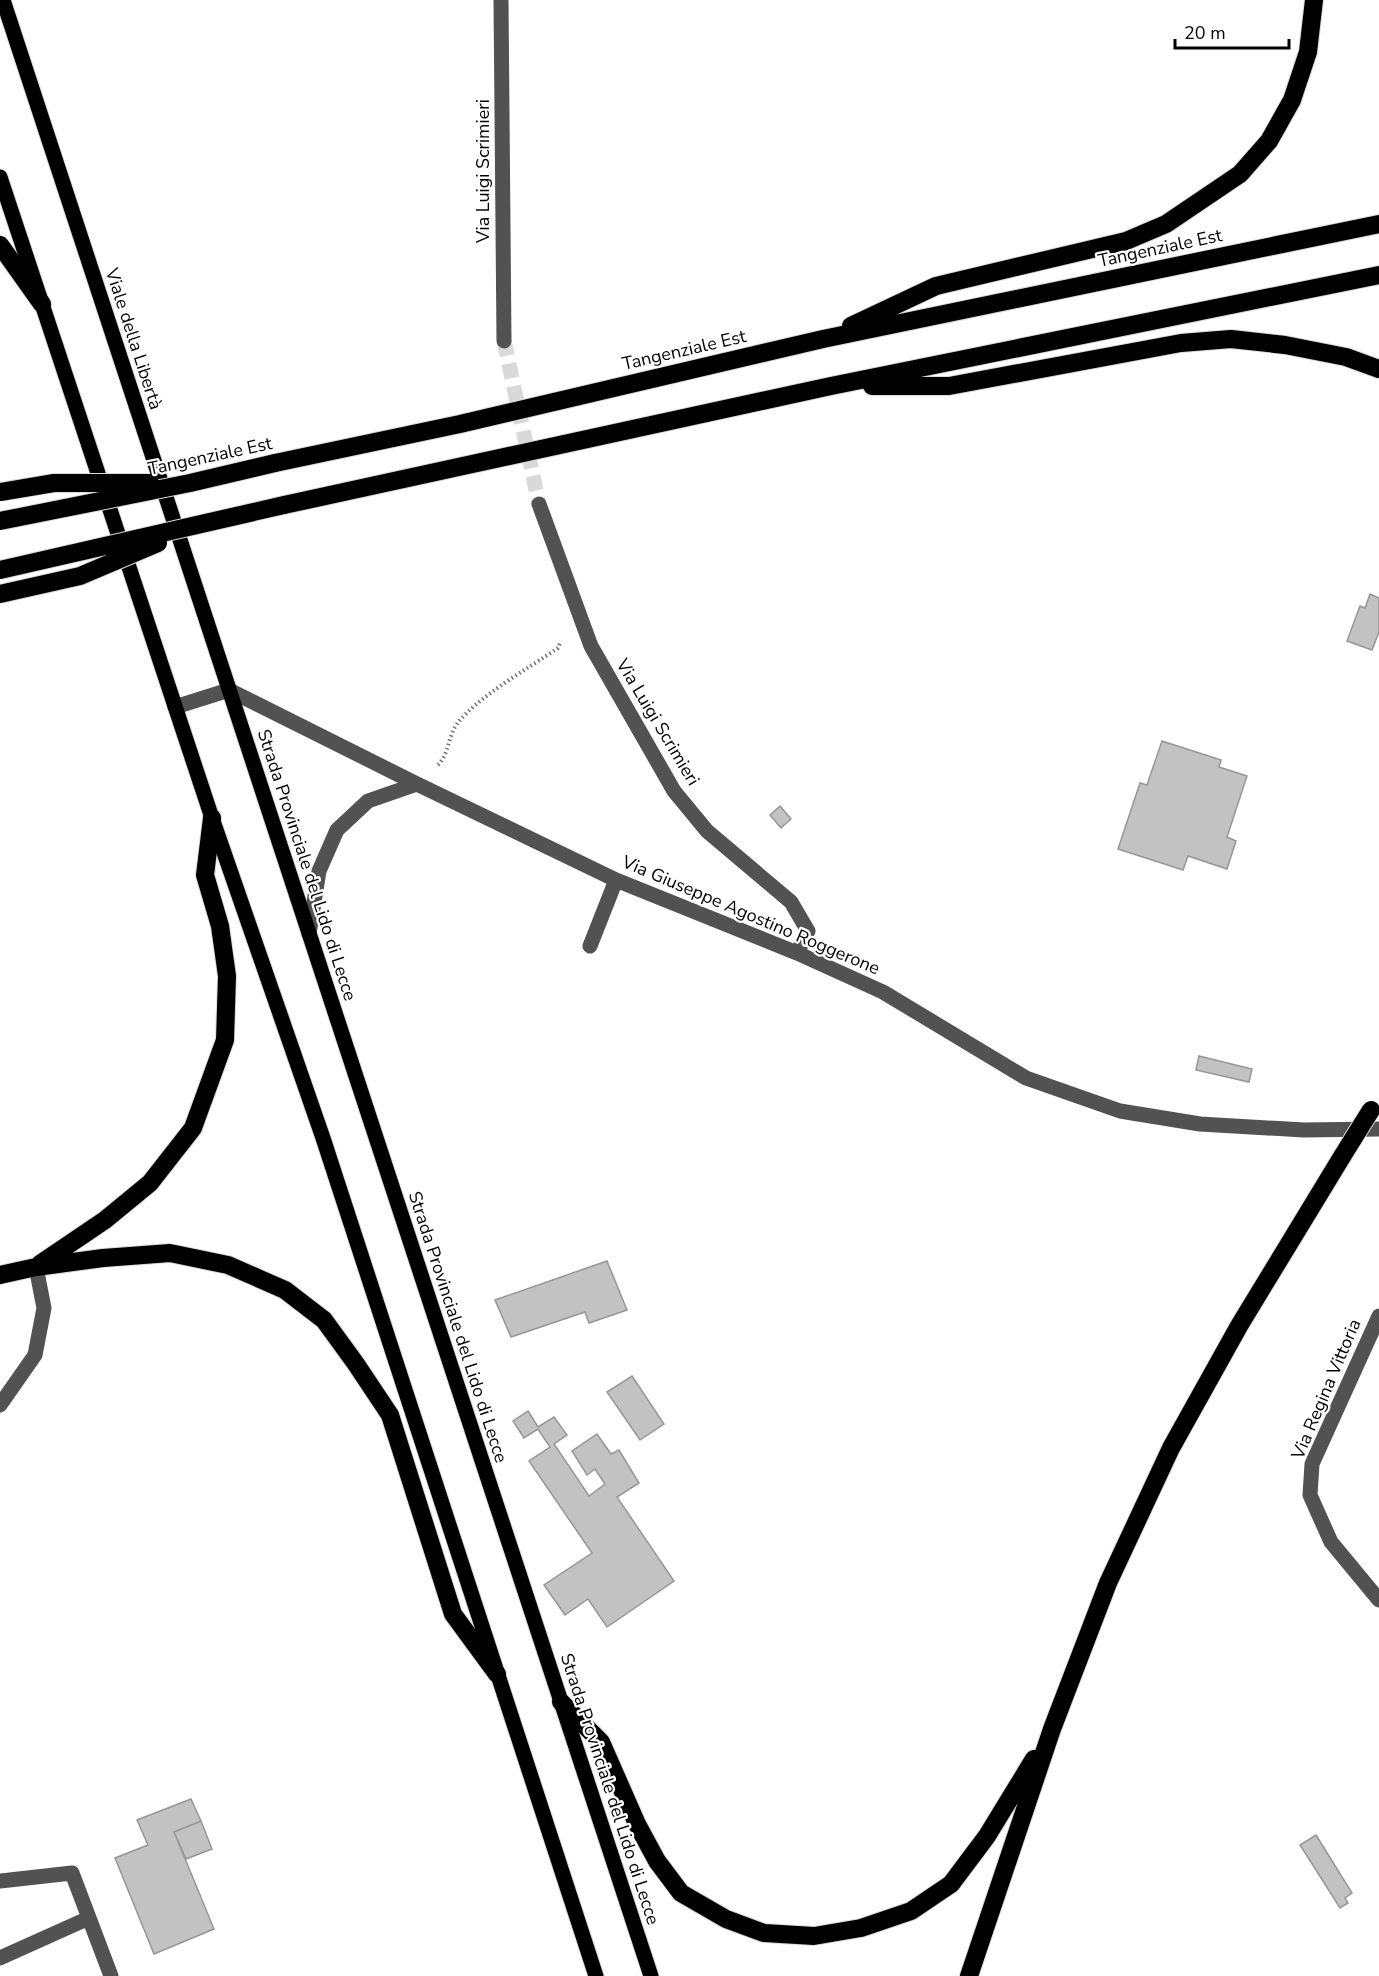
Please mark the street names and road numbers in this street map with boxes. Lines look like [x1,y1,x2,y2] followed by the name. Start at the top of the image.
[471,99,495,244] street label: Via Luigi Scrimieri
[1096,223,1225,273] street label: Tangenziale Est
[100,264,168,413] street label: Viale della Libertà
[620,324,749,376] street label: Tangenziale Est
[146,431,275,481] street label: Tangenziale Est
[610,653,705,790] street label: Via Luigi Scrimieri
[252,726,362,1004] street label: Strada Provinciale del Lido di Lecce
[618,849,883,980] street label: Via Giuseppe Agostino Roggerone
[403,1188,513,1466] street label: Strada Provinciale del Lido di Lecce
[1285,1315,1366,1464] street label: Via Regina Vittoria
[555,1650,665,1928] street label: Strada Provinciale del Lido di Lecce

